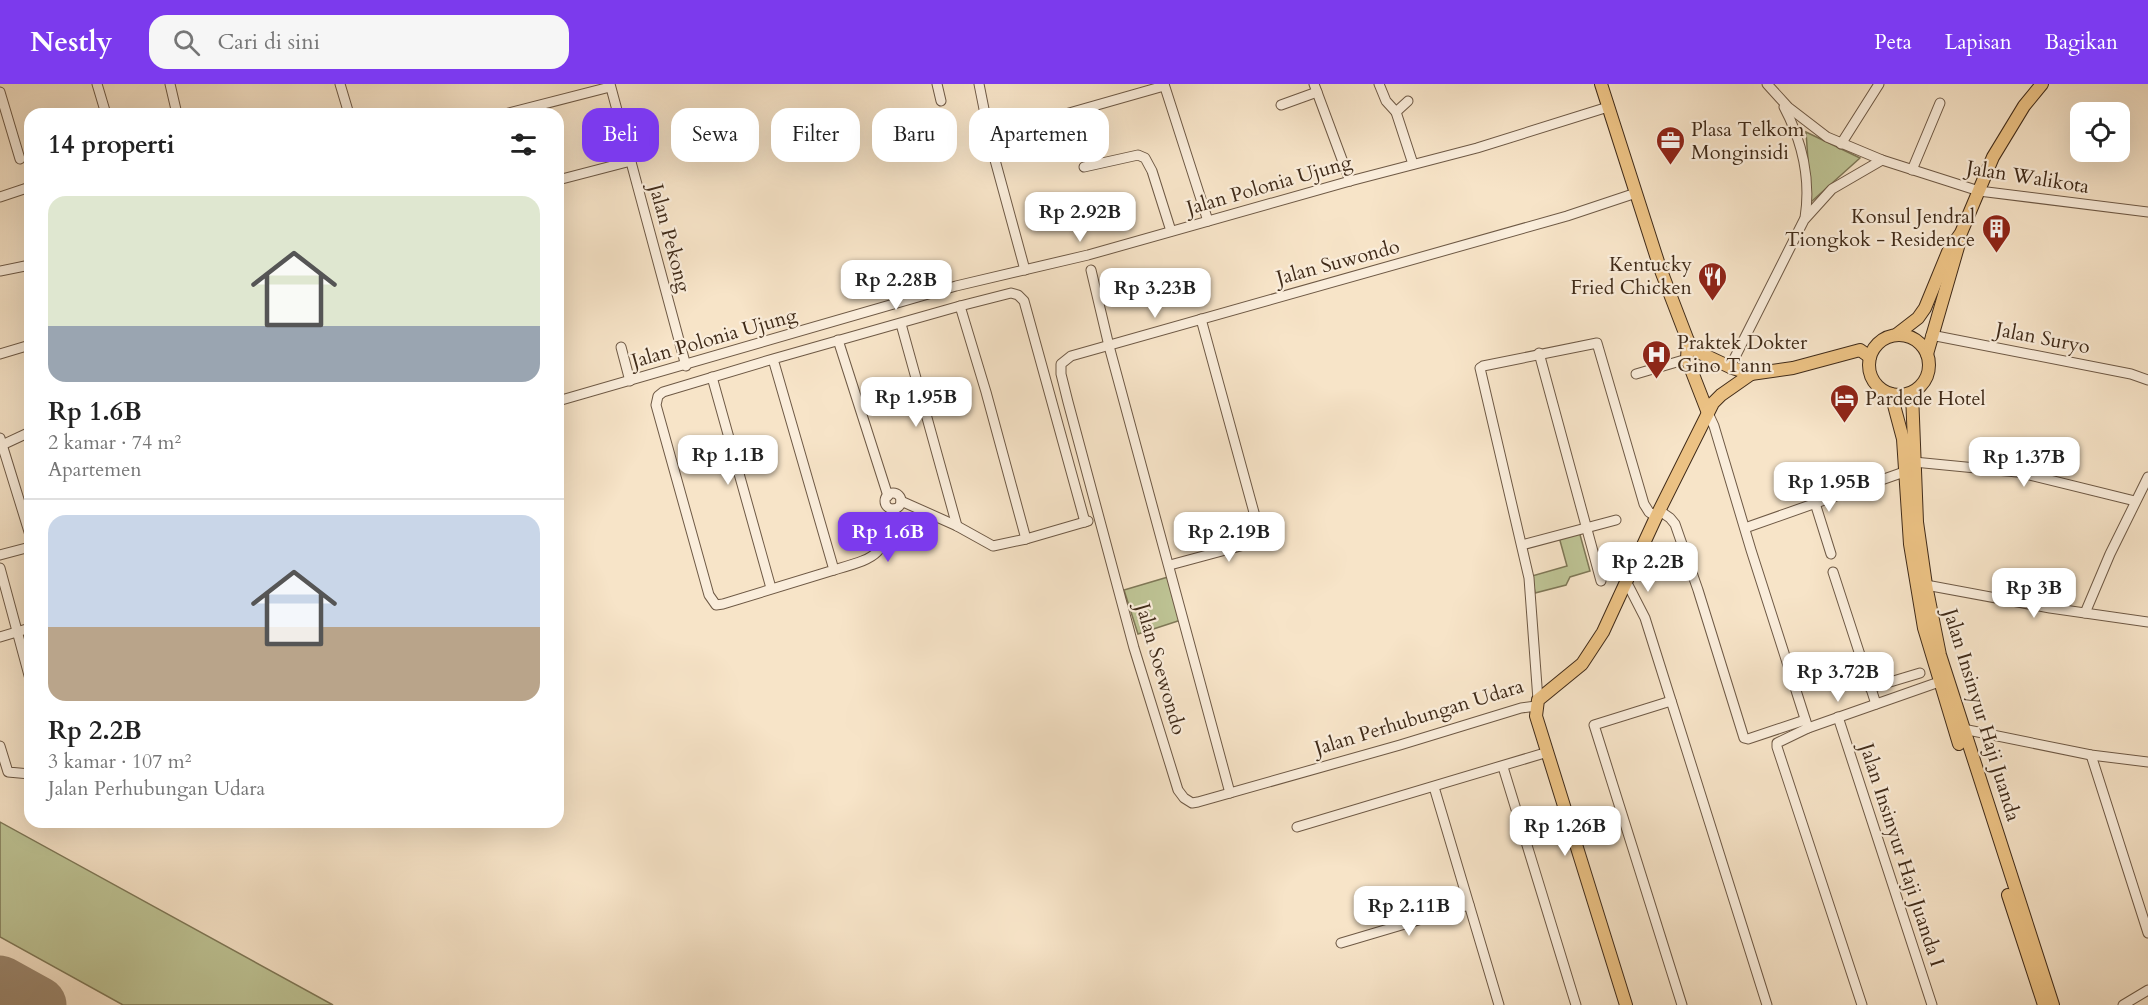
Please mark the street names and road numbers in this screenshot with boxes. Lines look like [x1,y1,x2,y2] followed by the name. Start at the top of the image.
[1180,148,1356,222] street label: Jalan Polonia Ujung
[1962,154,2092,200] street label: Jalan Walikota
[642,178,698,296] street label: Jalan Pekong
[1270,233,1403,292] street label: Jalan Suwondo
[625,301,801,375] street label: Jalan Polonia Ujung
[1991,315,2093,360] street label: Jalan Suryo
[1129,597,1193,738] street label: Jalan Soewondo
[1936,603,2027,825] street label: Jalan Insinyur Haji Juanda
[1308,672,1527,763] street label: Jalan Perhubungan Udara
[1852,737,1951,970] street label: Jalan Insinyur Haji Juanda I

